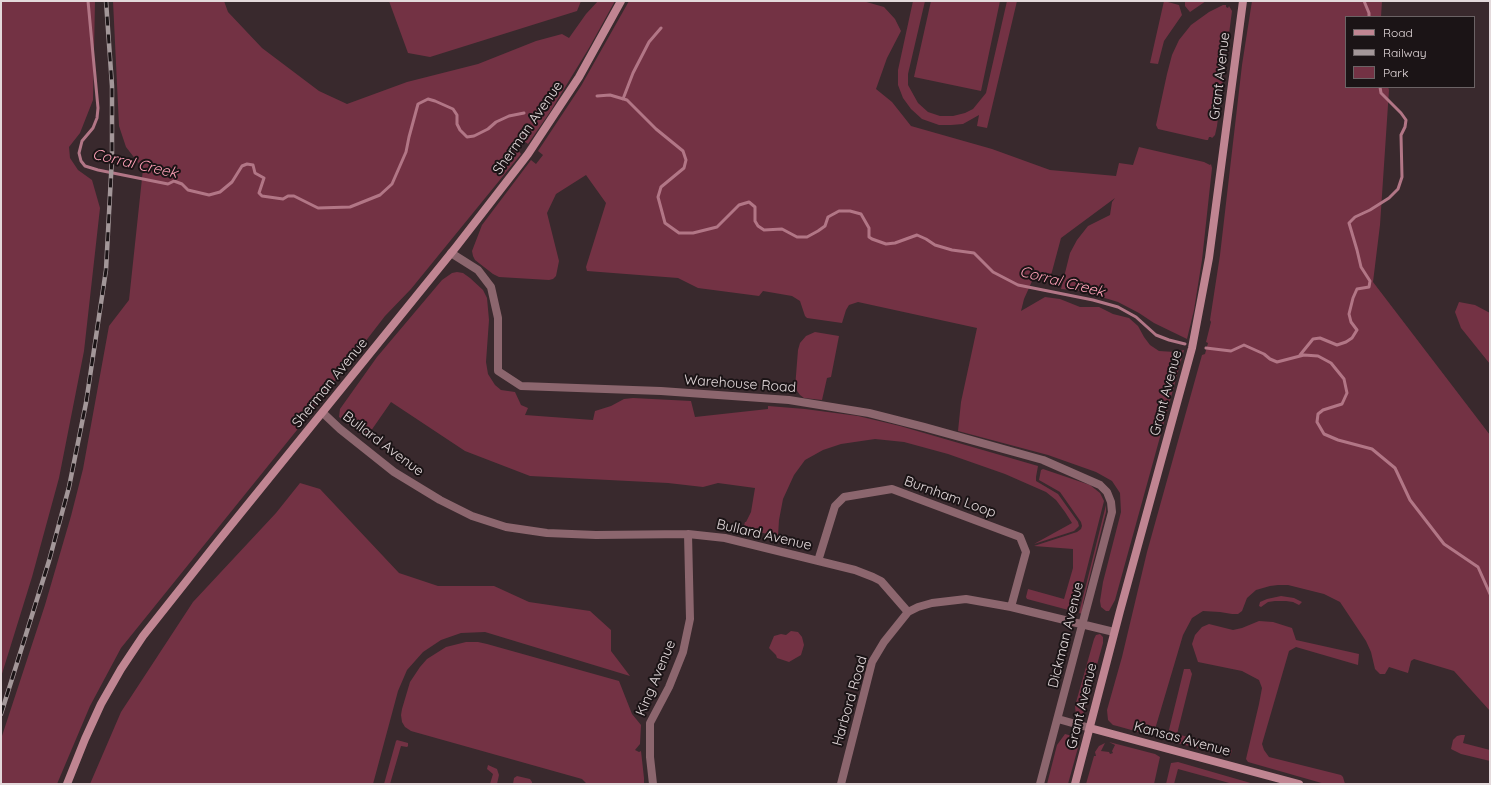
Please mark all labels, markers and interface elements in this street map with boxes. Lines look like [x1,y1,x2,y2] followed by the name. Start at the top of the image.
[1345,16,1475,88] legend
[1383,25,1413,40] text: Road
[1206,31,1234,121] street label: Grant Avenue
[1383,45,1427,60] text: Railway
[1383,65,1408,80] text: Park
[490,78,566,178] street label: Sherman Avenue
[91,145,179,183] water label: Corral Creek
[1018,263,1106,301] water label: Corral Creek
[289,335,371,431] street label: Sherman Avenue
[1147,348,1185,438] street label: Grant Avenue
[683,372,797,396] street label: Warehouse Road
[339,408,427,480] street label: Bullard Avenue
[902,473,998,521] street label: Burnham Loop
[715,516,813,554] street label: Bullard Avenue
[1045,580,1087,690] street label: Dickman Avenue
[632,637,680,719] street label: King Avenue
[829,654,871,748] street label: Harbord Road
[1063,661,1101,751] street label: Grant Avenue
[1132,718,1232,760] street label: Kansas Avenue

